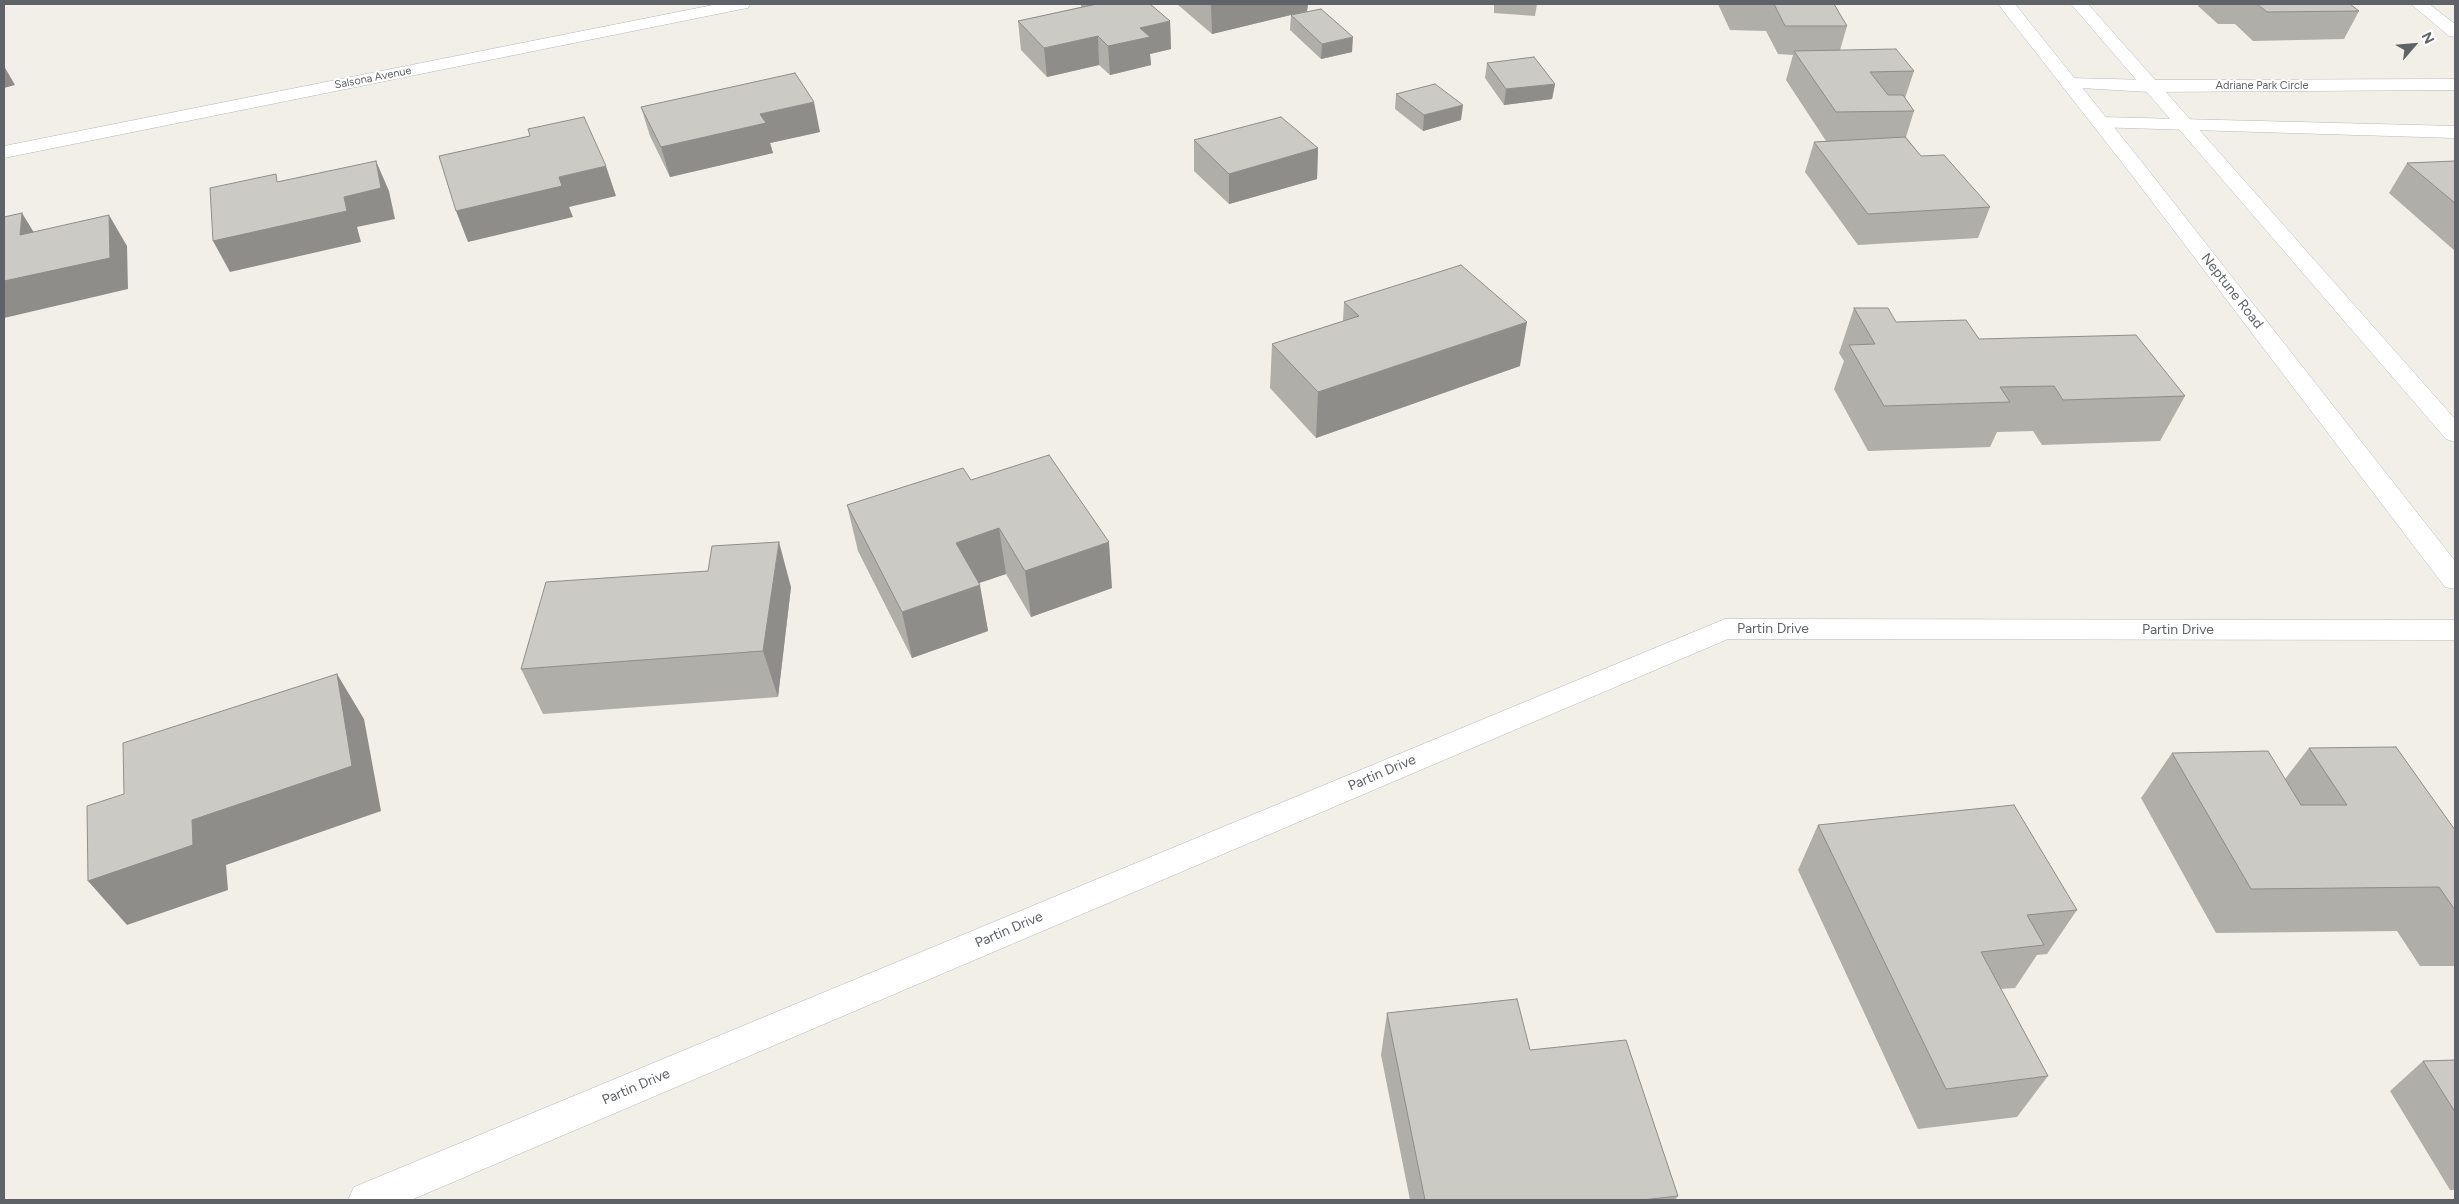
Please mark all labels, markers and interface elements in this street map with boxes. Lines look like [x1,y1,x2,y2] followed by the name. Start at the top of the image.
[2389,20,2439,70] north arrow
[2418,29,2438,47] text: N
[333,64,413,92] street label: Salsona Avenue
[2216,79,2308,93] street label: Adriane Park Circle
[2197,250,2267,332] street label: Neptune Road
[1737,621,1809,637] street label: Partin Drive
[2142,622,2214,638] street label: Partin Drive
[1346,751,1418,795] street label: Partin Drive
[973,908,1045,952] street label: Partin Drive
[600,1065,672,1109] street label: Partin Drive

